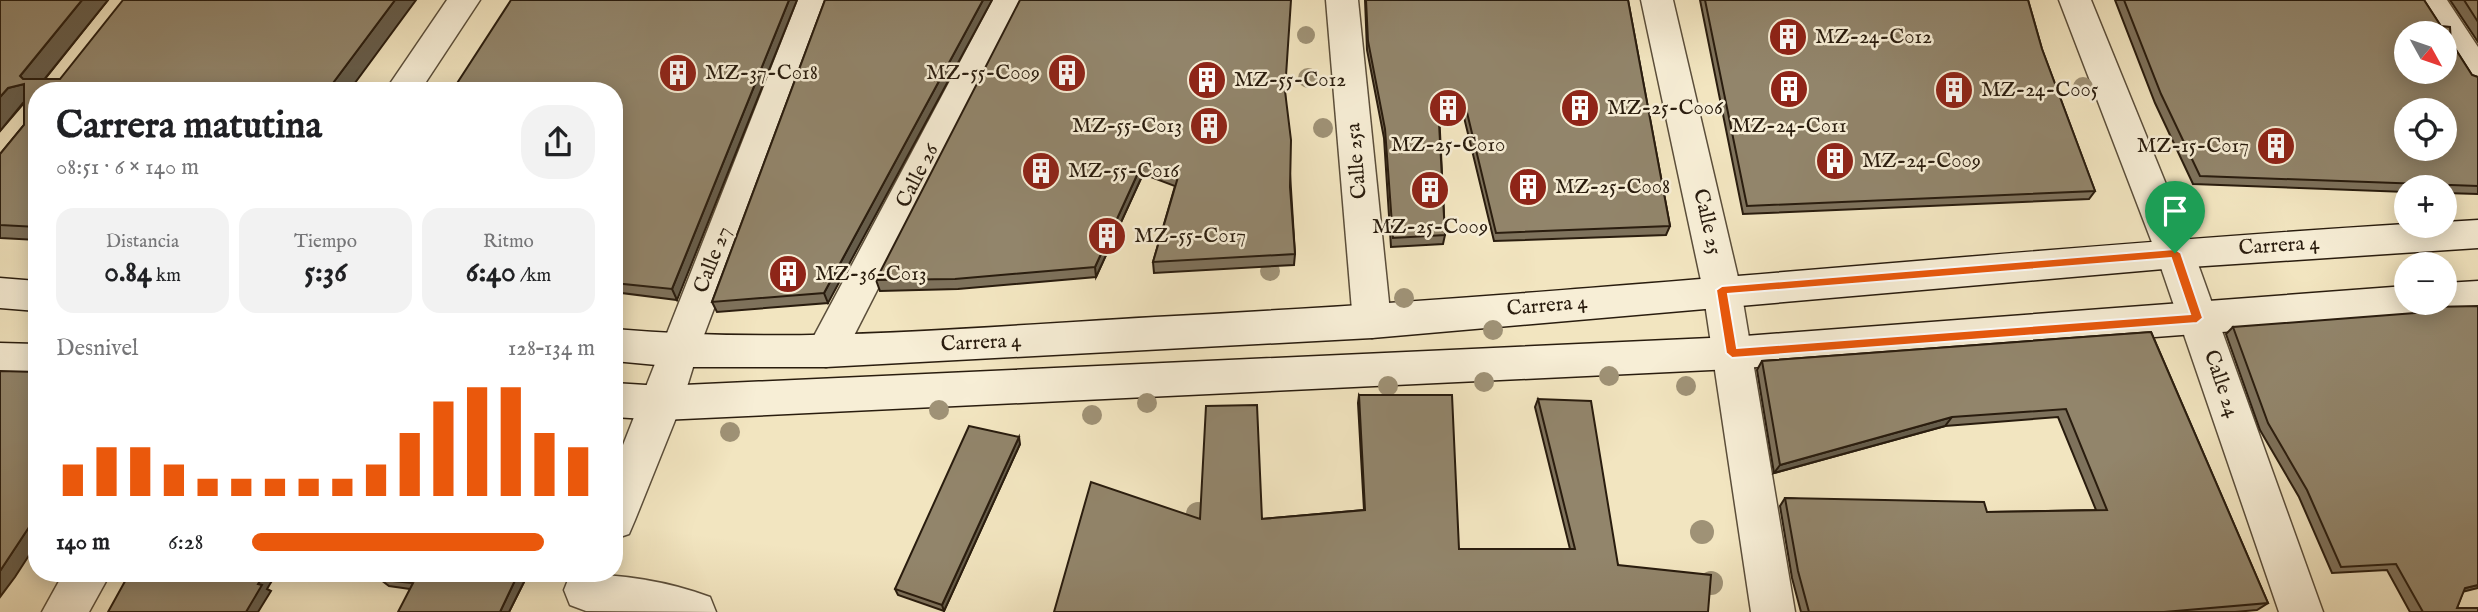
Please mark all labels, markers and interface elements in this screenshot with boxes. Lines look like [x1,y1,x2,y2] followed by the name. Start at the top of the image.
[1767,16,1809,58] building icon: MZ-24-C012
[2394,21,2457,84] north arrow
[2394,21,2457,315] map controls
[1815,24,1932,51] place label: MZ-24-C012
[657,52,699,94] building icon: MZ-37-C018
[1046,52,1088,94] building icon: MZ-55-C009
[1186,59,1228,101] building icon: MZ-55-C012
[705,60,818,87] place label: MZ-37-C018
[926,60,1040,87] place label: MZ-55-C009
[1234,67,1346,94] place label: MZ-55-C012
[1768,68,1810,110] building icon: MZ-24-C011
[1933,69,1975,111] building icon: MZ-24-C005
[1981,77,2099,104] place label: MZ-24-C005
[1427,87,1469,129] building icon: MZ-25-C010
[1559,87,1601,129] building icon: MZ-25-C006
[1607,95,1724,122] place label: MZ-25-C006
[2394,98,2457,161] button: locate
[56,103,322,151] text: Carrera matutina
[521,105,595,179] button: share
[1188,105,1230,147] building icon: MZ-55-C013
[1072,113,1182,140] place label: MZ-55-C013
[1732,113,1846,140] place label: MZ-24-C011
[1340,121,1374,200] street label: Calle 25a
[2255,125,2297,167] building icon: MZ-15-C017
[1391,132,1505,159] place label: MZ-25-C010
[2137,133,2249,160] place label: MZ-15-C017
[890,138,946,213] street label: Calle 26
[1814,140,1856,182] building icon: MZ-24-C009
[1862,148,1981,175] place label: MZ-24-C009
[1020,150,1062,192] building icon: MZ-55-C016
[56,153,199,182] text: 08:51 · 6 × 140 m
[1068,158,1180,185] place label: MZ-55-C016
[1507,166,1549,208] building icon: MZ-25-C008
[1409,169,1451,211] building icon: MZ-25-C009
[1555,174,1670,201] place label: MZ-25-C008
[2394,175,2457,238] button: +
[2145,181,2205,253] pin
[1686,186,1728,258] street label: Calle 25
[2156,192,2194,230] icon: arrive
[1372,214,1488,241] place label: MZ-25-C009
[1086,215,1128,257] building icon: MZ-55-C017
[688,223,738,297] street label: Calle 27
[1134,223,1246,250] place label: MZ-55-C017
[106,230,179,254] text: Distancia
[294,230,357,254] text: Tiempo
[483,230,534,254] text: Ritmo
[2238,230,2321,262] street label: Carrera 4
[2394,252,2457,315] button: −
[767,253,809,295] building icon: MZ-36-C013
[104,254,152,292] text: 0.84
[304,254,347,292] text: 5:36
[466,254,516,292] text: 6:40
[815,261,927,288] place label: MZ-36-C013
[152,264,181,288] text: km
[516,264,551,288] text: /km
[1506,289,1589,323] street label: Carrera 4
[940,327,1023,359] street label: Carrera 4
[56,334,138,363] text: Desnivel
[508,334,595,363] text: 128–134 m
[2197,347,2245,422] street label: Calle 24
[56,528,110,557] text: 140 m
[168,528,204,557] text: 6:28

